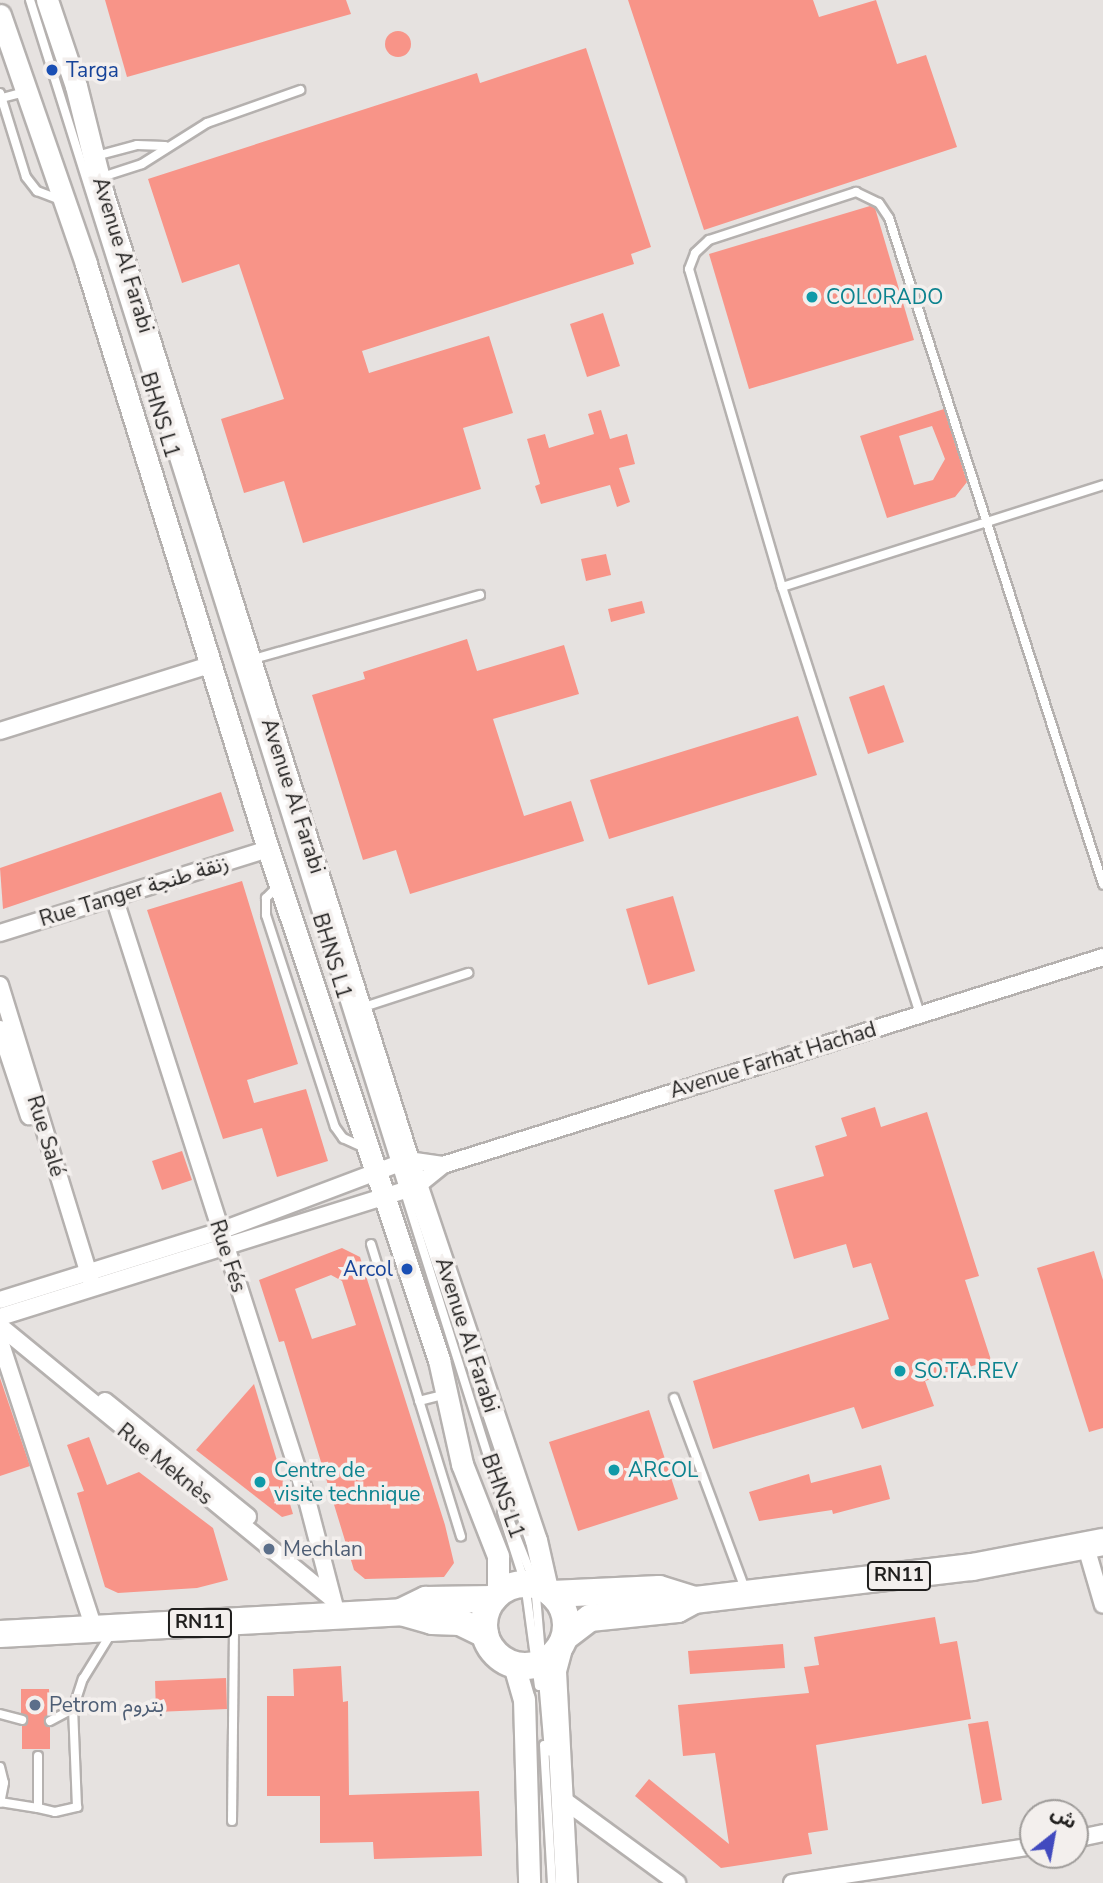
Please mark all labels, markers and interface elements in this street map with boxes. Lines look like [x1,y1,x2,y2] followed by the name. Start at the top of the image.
[66,57,119,83] place label: Targa
[44,62,60,78] marker: Targa
[87,174,159,336] street label: Avenue Al Farabi
[826,284,943,310] place label: COLORADO
[804,289,820,305] marker: COLORADO
[135,369,185,461] street label: BHNS L1
[256,715,330,877] street label: Avenue Al Farabi
[36,850,232,932] street label: Rue Tanger زنقة طنجة
[307,910,357,1002] street label: BHNS L1
[667,1017,879,1103] street label: Avenue Farhat Hachad
[22,1092,70,1180] street label: Rue Salé
[204,1217,252,1295] street label: Rue Fés
[430,1254,504,1416] street label: Avenue Al Farabi
[343,1256,393,1282] place label: Arcol
[399,1261,415,1277] marker: Arcol
[914,1358,1018,1384] place label: SO.TA.REV
[892,1363,908,1379] marker: SO.TA.REV
[112,1418,218,1510] street label: Rue Meknès
[476,1450,530,1542] street label: BHNS L1
[274,1457,421,1507] place label: Centre de visite technique
[628,1457,698,1483] place label: ARCOL
[606,1462,622,1478] marker: ARCOL
[252,1474,268,1490] marker: Centre de visite technique
[283,1536,363,1562] place label: Mechlan
[261,1541,277,1557] marker: Mechlan
[866,1560,932,1592] road number: RN11
[167,1608,233,1638] road number: RN11
[49,1692,164,1718] place label: Petrom بتروم
[27,1697,43,1713] marker: Petrom بتروم
[1019,1799,1089,1869] north arrow
[1046,1800,1082,1836] text: ش

